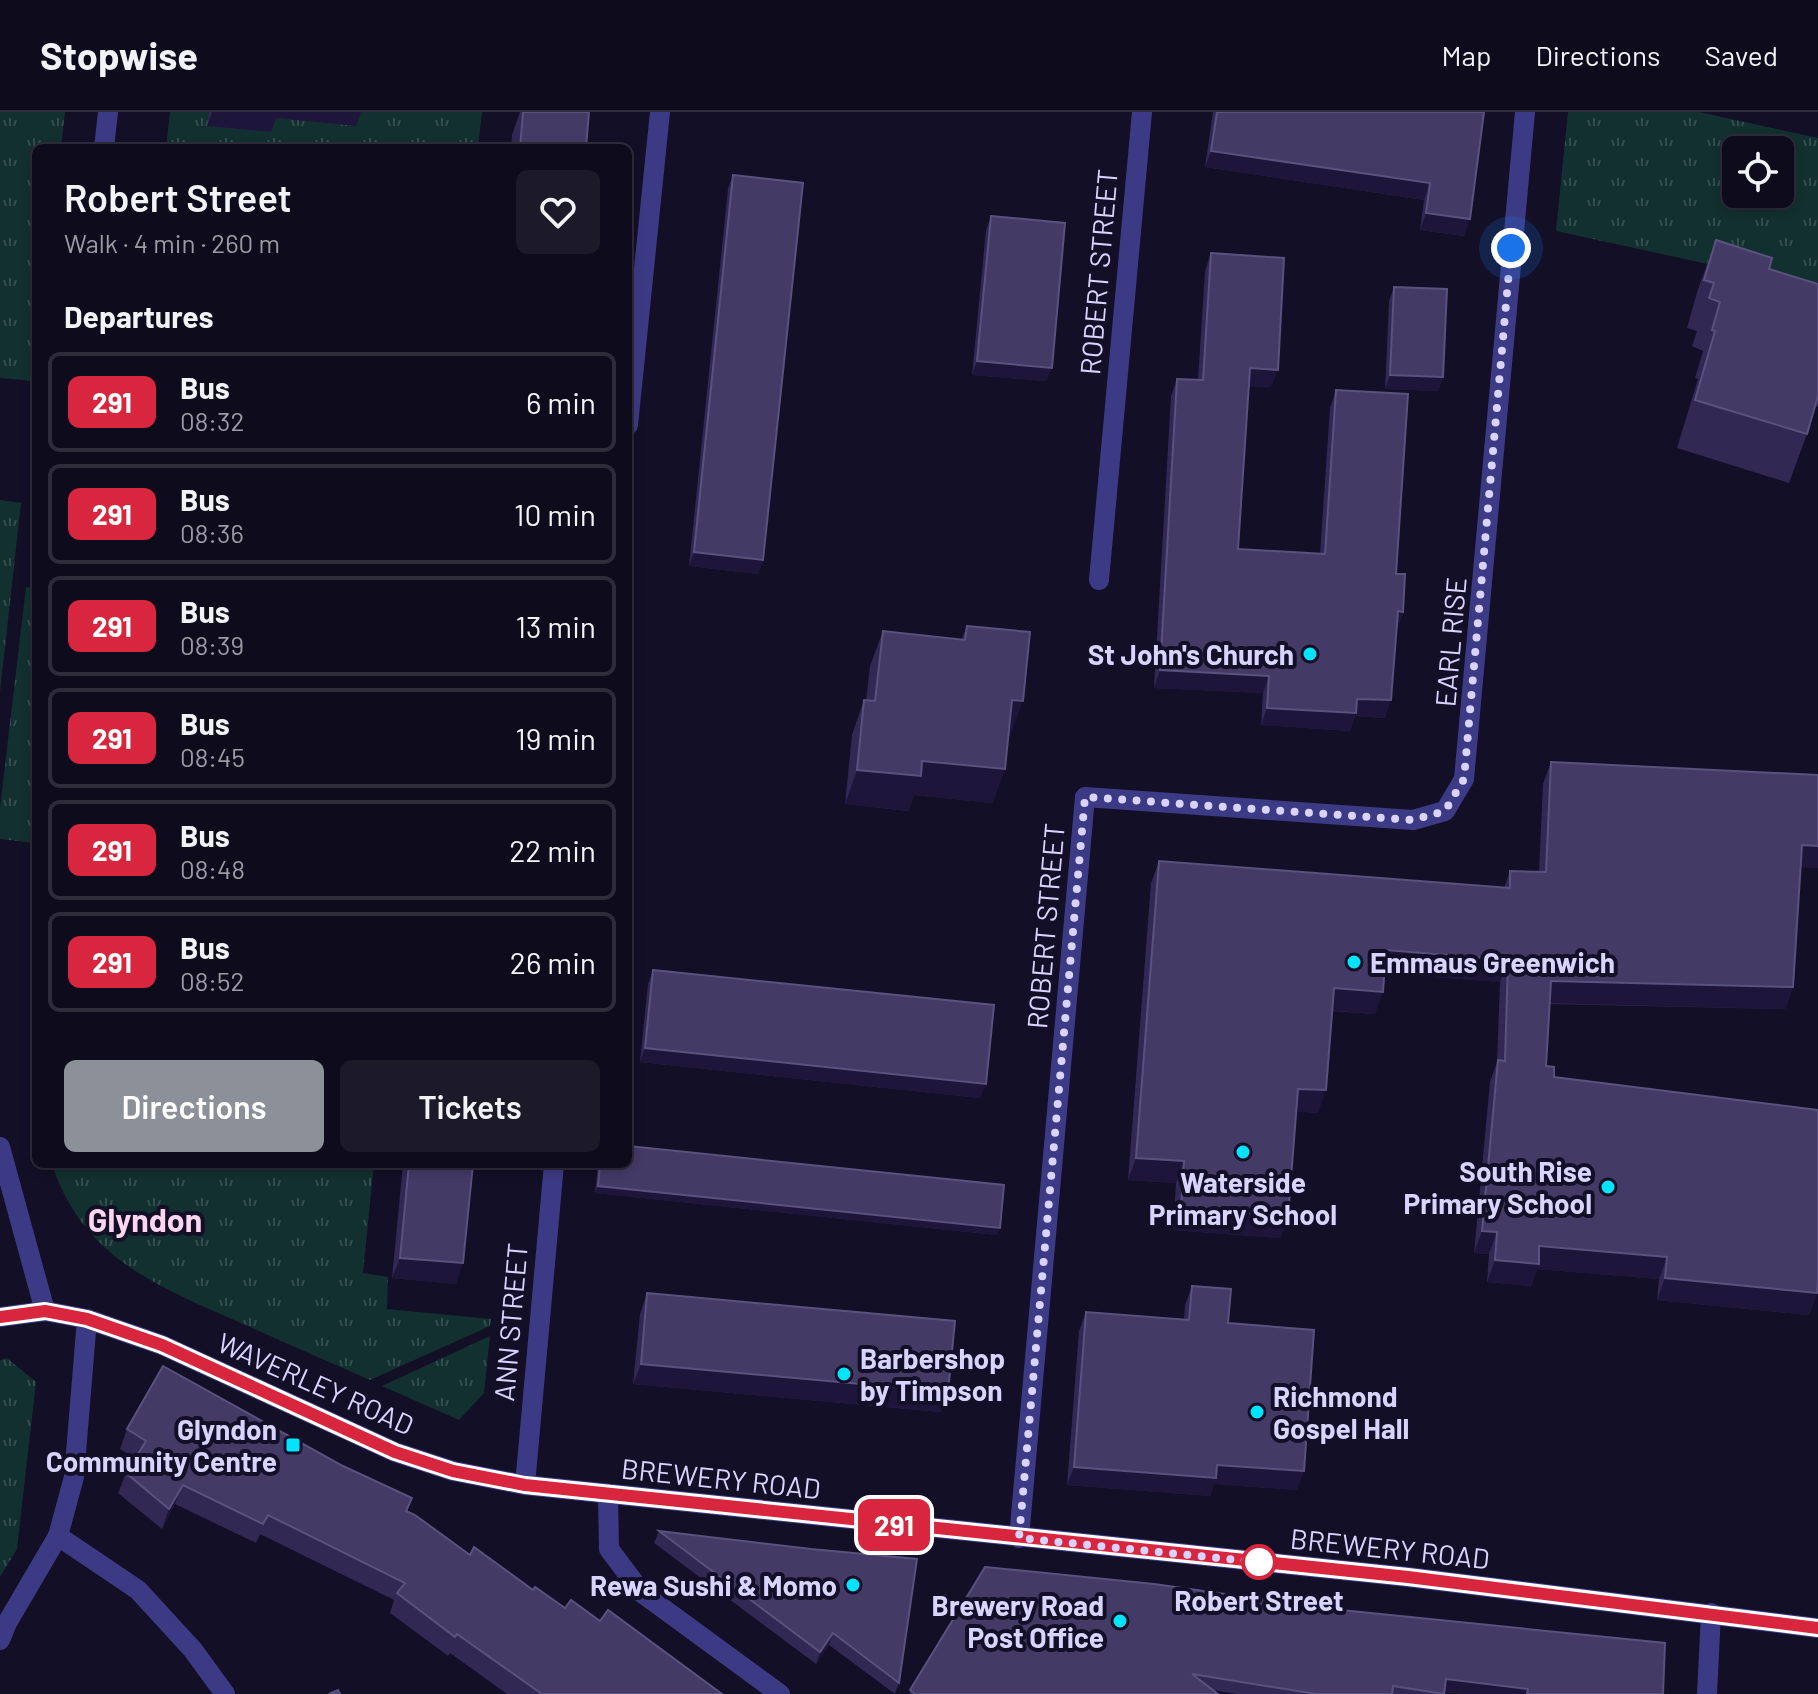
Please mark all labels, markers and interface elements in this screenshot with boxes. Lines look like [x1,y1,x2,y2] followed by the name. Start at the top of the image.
[40,32,198,78] text: Stopwise
[1442,38,1491,72] text: Map
[1535,38,1661,72] text: Directions
[1705,38,1778,72] text: Saved
[1722,136,1794,208] map controls
[1722,136,1794,208] button: locate
[1072,168,1124,376] street label: ROBERT STREET
[516,170,600,254] button: heart
[64,174,292,220] text: Robert Street
[64,227,280,258] text: Walk · 4 min · 260 m
[1491,228,1531,268] your location
[64,298,214,334] text: Departures
[180,369,230,405] text: Bus
[526,384,596,420] text: 6 min
[92,385,132,419] text: 291
[180,405,244,436] text: 08:32
[180,481,230,517] text: Bus
[514,496,596,532] text: 10 min
[92,497,132,531] text: 291
[180,517,244,548] text: 08:36
[1427,576,1473,708] street label: EARL RISE
[180,593,230,629] text: Bus
[515,608,596,644] text: 13 min
[92,609,132,643] text: 291
[180,629,244,660] text: 08:39
[1088,637,1294,671] place label: St John's Church
[1301,645,1319,663] marker: St John's Church
[180,705,230,741] text: Bus
[515,720,596,756] text: 19 min
[92,721,132,755] text: 291
[180,741,245,772] text: 08:45
[180,817,230,853] text: Bus
[1019,822,1071,1030] street label: ROBERT STREET
[509,832,596,868] text: 22 min
[92,833,132,867] text: 291
[180,853,245,884] text: 08:48
[180,929,230,965] text: Bus
[510,944,596,980] text: 26 min
[92,945,132,979] text: 291
[1370,945,1615,979] place label: Emmaus Greenwich
[1345,953,1363,971] marker: Emmaus Greenwich
[180,965,244,996] text: 08:52
[64,1060,324,1152] button: Directions
[340,1060,600,1152] button: Tickets
[1234,1143,1252,1161] marker: Waterside Primary School
[1404,1154,1592,1220] place label: South Rise Primary School
[1149,1165,1337,1231] place label: Waterside Primary School
[1599,1178,1617,1196] marker: South Rise Primary School
[88,1200,202,1238] district label: Glyndon
[486,1241,534,1403] street label: ANN STREET
[213,1325,419,1441] street label: WAVERLEY ROAD
[860,1341,1005,1407] place label: Barbershop by Timpson
[835,1365,853,1383] marker: Barbershop by Timpson
[1273,1379,1409,1445] place label: Richmond Gospel Hall
[1248,1403,1266,1421] marker: Richmond Gospel Hall
[46,1412,277,1478] place label: Glyndon Community Centre
[284,1436,302,1454] marker: Glyndon Community Centre
[620,1451,822,1505] street label: BREWERY ROAD
[848,1499,940,1551] line badge: 291
[874,1508,914,1542] text: 291
[1289,1521,1491,1575] street label: BREWERY ROAD
[1242,1545,1276,1579] marker: Robert Street
[590,1568,837,1602] place label: Rewa Sushi & Momo
[844,1576,862,1594] marker: Rewa Sushi & Momo
[1174,1583,1344,1617] place label: Robert Street
[932,1588,1104,1654] place label: Brewery Road Post Office
[1111,1612,1129,1630] marker: Brewery Road Post Office

